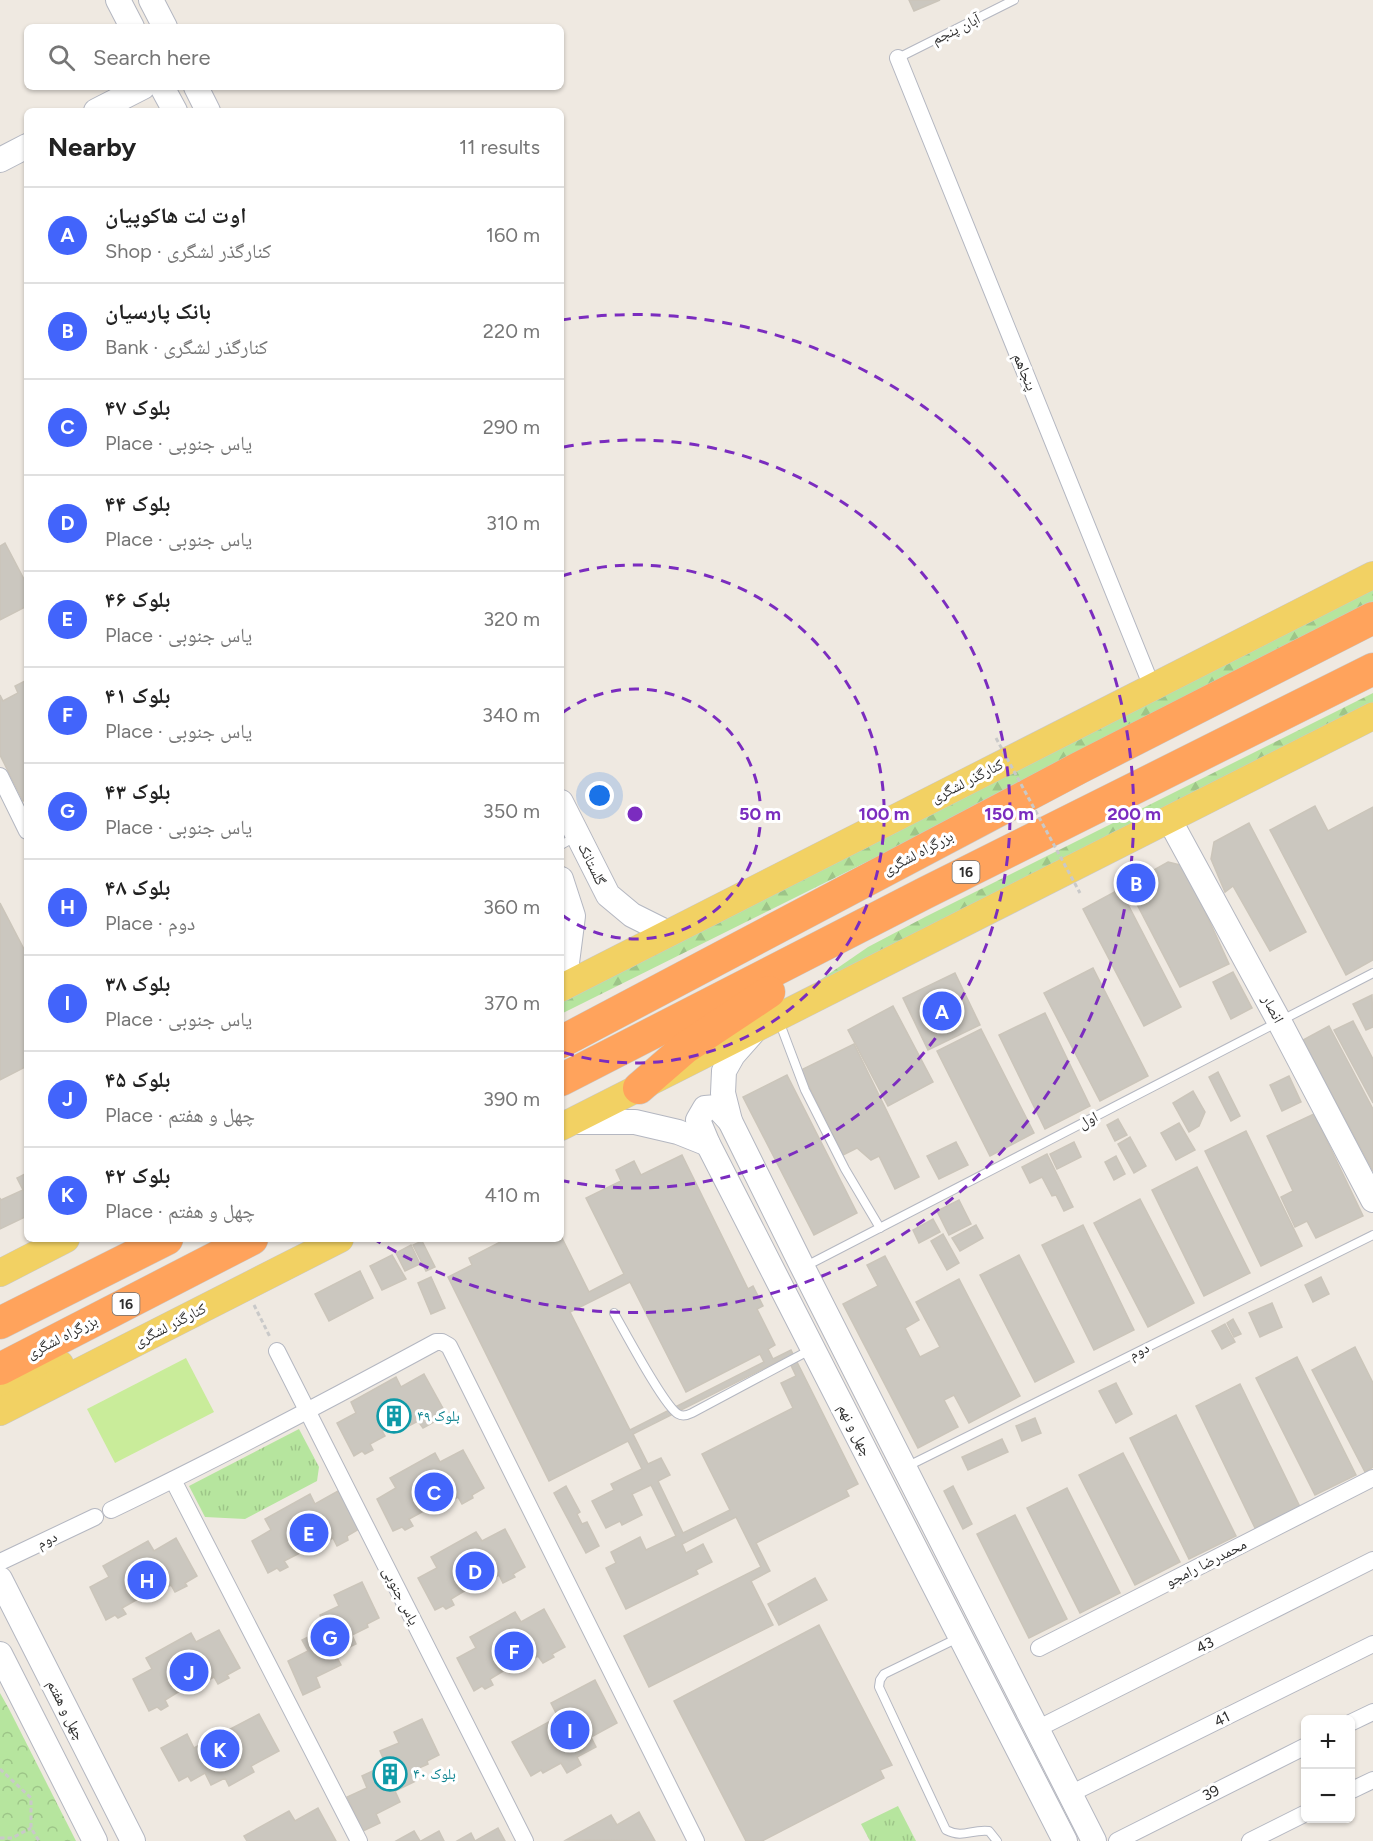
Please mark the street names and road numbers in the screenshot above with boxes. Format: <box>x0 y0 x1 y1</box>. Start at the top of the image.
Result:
street label: آبان پنجم <box>929 9 985 49</box>
street label: پنجاهم <box>1008 351 1041 394</box>
street label: کنارگذر لشگری <box>928 755 1006 808</box>
street label: بزرگراه لشگری <box>880 827 957 880</box>
street label: گلستانک <box>574 840 610 888</box>
road number: 16 <box>952 861 980 883</box>
street label: انصار <box>1258 991 1288 1026</box>
street label: اول <box>1075 1108 1101 1133</box>
road number: 16 <box>112 1293 140 1315</box>
street label: کنارگذر لشگری <box>131 1299 209 1352</box>
street label: بزرگراه لشگری <box>24 1312 101 1363</box>
street label: دوم <box>1126 1338 1153 1364</box>
street label: چهل و نهم <box>833 1401 876 1460</box>
street label: دوم <box>34 1527 61 1553</box>
street label: محمدرضا رامجو <box>1163 1535 1250 1591</box>
street label: یاس جنوبی <box>378 1564 424 1629</box>
street label: 43 <box>1193 1633 1217 1657</box>
street label: چهل و هفتم <box>42 1677 89 1744</box>
street label: 41 <box>1211 1708 1233 1730</box>
street label: 39 <box>1199 1781 1223 1805</box>

